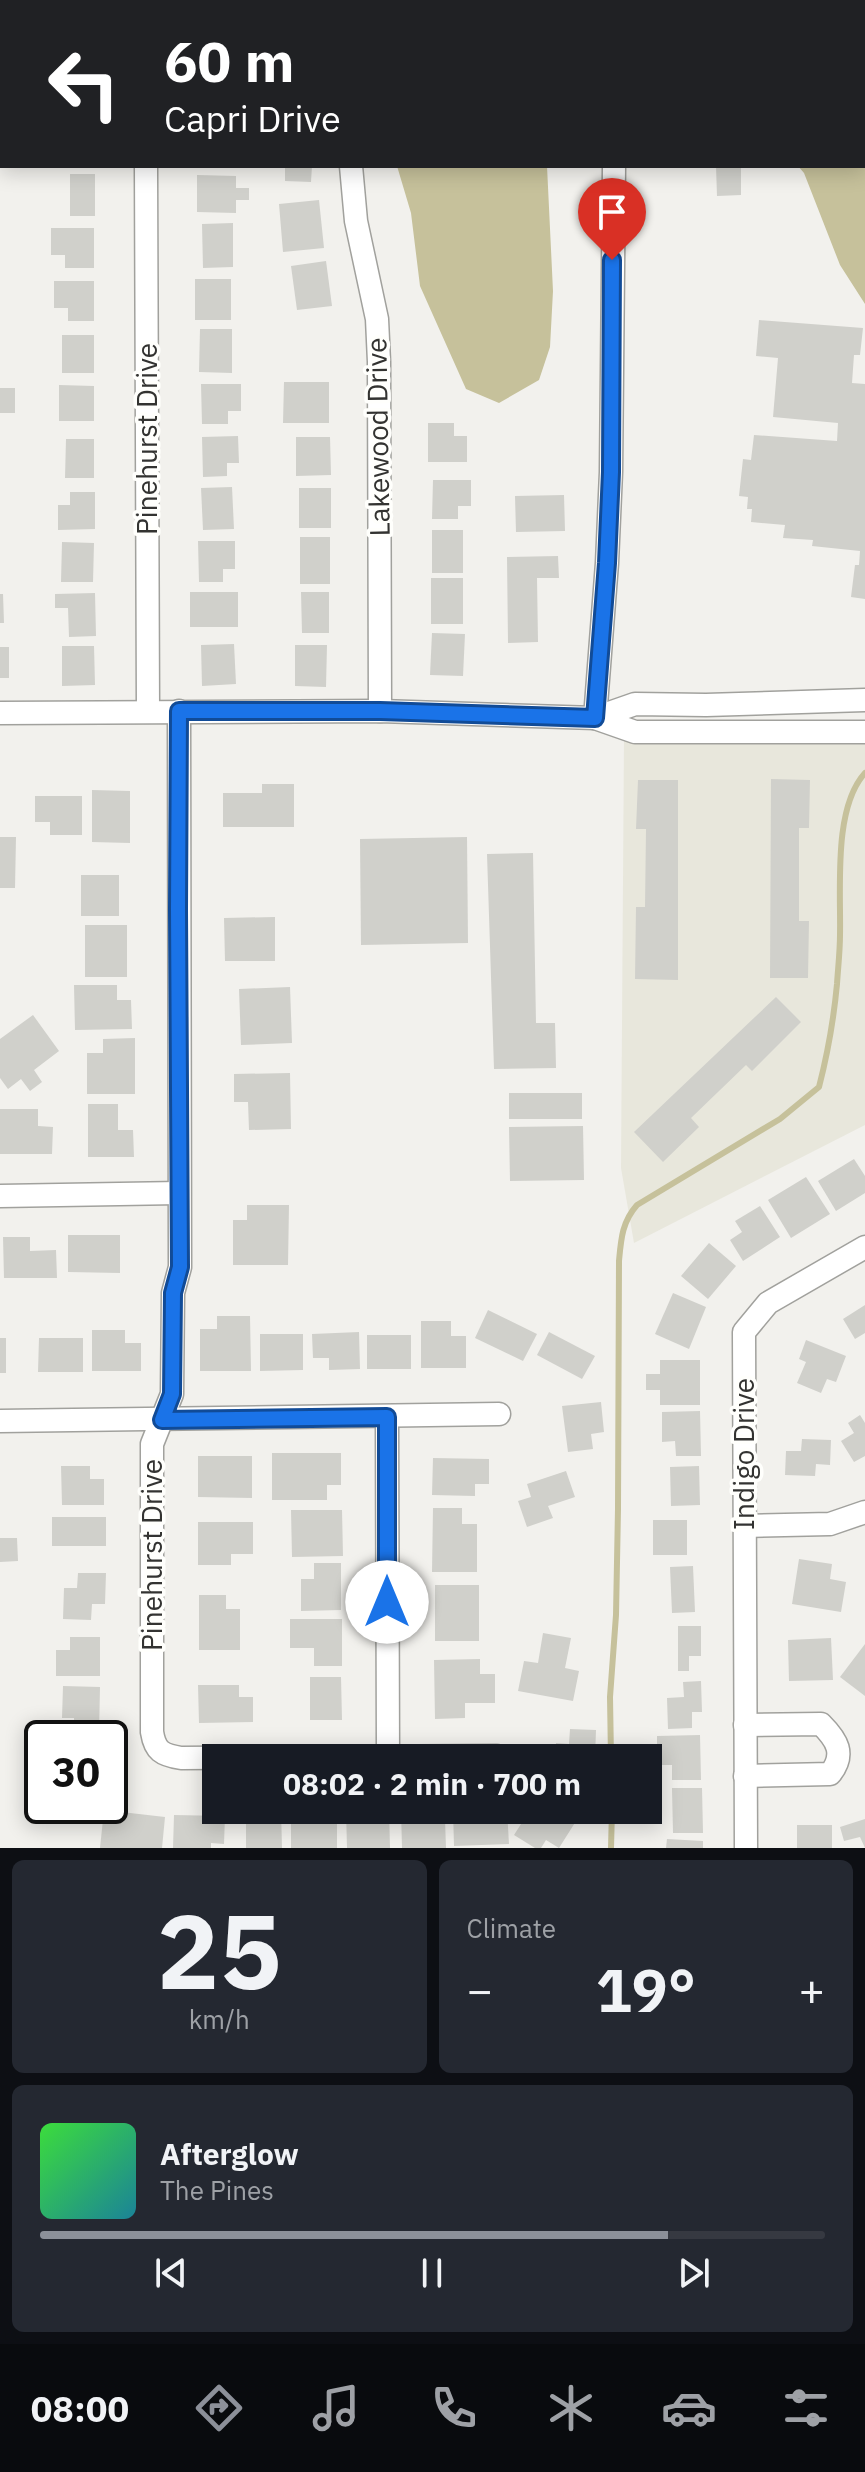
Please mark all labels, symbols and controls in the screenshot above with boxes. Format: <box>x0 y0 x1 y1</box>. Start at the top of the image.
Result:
text: 60 m <box>164 25 294 97</box>
icon: left <box>32 32 136 136</box>
text: Capri Drive <box>164 95 341 142</box>
pin <box>578 178 646 260</box>
icon: arrive <box>590 190 634 234</box>
street label: Lakewood Drive <box>357 337 398 537</box>
street label: Pinehurst Drive <box>128 343 165 535</box>
street label: Indigo Drive <box>725 1378 762 1530</box>
street label: Pinehurst Drive <box>133 1459 170 1651</box>
position arrow <box>345 1560 429 1644</box>
speed limit sign: 30 <box>24 1720 128 1824</box>
text: 08:02 · 2 min · 700 m <box>283 1764 581 1803</box>
text: 25 <box>157 1882 282 2018</box>
text: Climate <box>467 1911 556 1945</box>
text: 19° <box>596 1950 696 2029</box>
text: − <box>467 1961 493 2018</box>
text: + <box>799 1961 825 2018</box>
text: km/h <box>189 2002 250 2036</box>
text: Afterglow <box>160 2134 299 2173</box>
text: The Pines <box>160 2173 274 2207</box>
icon: previous <box>149 2251 193 2295</box>
icon: pause <box>410 2251 454 2295</box>
icon: next <box>672 2251 716 2295</box>
icon: directions <box>191 2380 247 2436</box>
icon: music <box>308 2380 364 2436</box>
icon: phone <box>426 2380 482 2436</box>
icon: climate <box>543 2380 599 2436</box>
icon: car <box>661 2380 717 2436</box>
icon: filters <box>778 2380 834 2436</box>
text: 08:00 <box>31 2385 129 2432</box>

